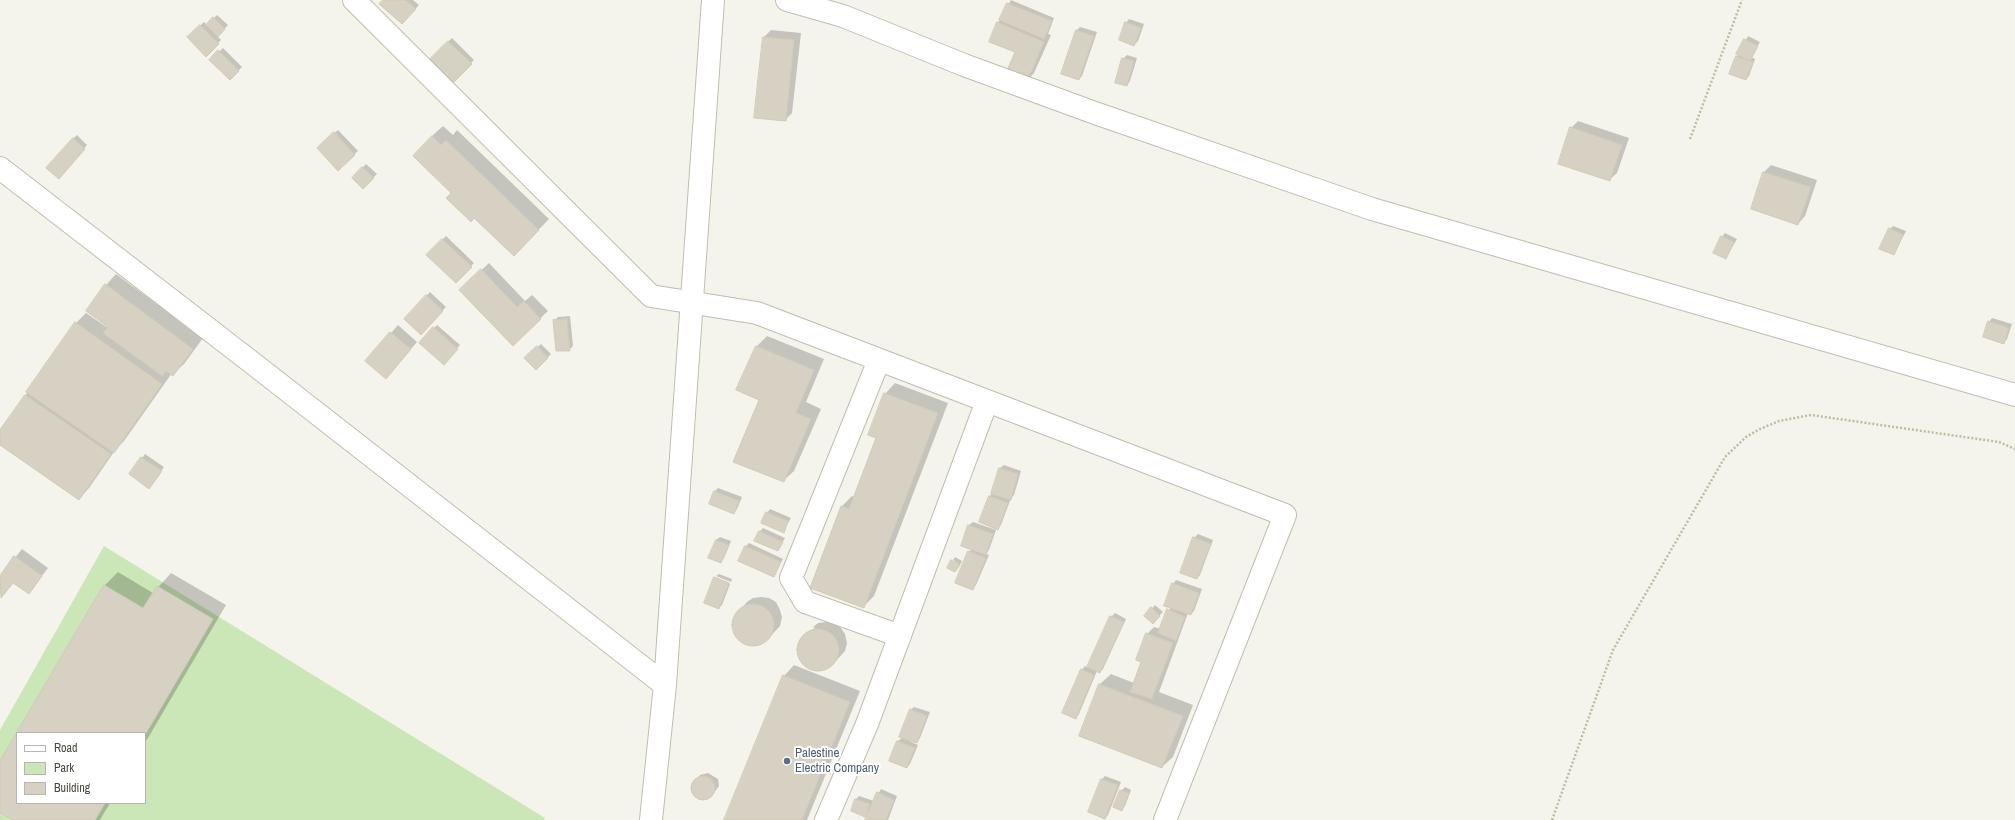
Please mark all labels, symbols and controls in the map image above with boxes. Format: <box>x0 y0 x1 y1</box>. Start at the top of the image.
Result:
legend <box>16 732 146 804</box>
text: Road <box>54 740 78 756</box>
place label: Palestine Electric Company <box>795 746 879 777</box>
marker: Palestine Electric Company <box>782 756 792 766</box>
text: Park <box>54 760 74 776</box>
text: Building <box>54 780 90 796</box>

